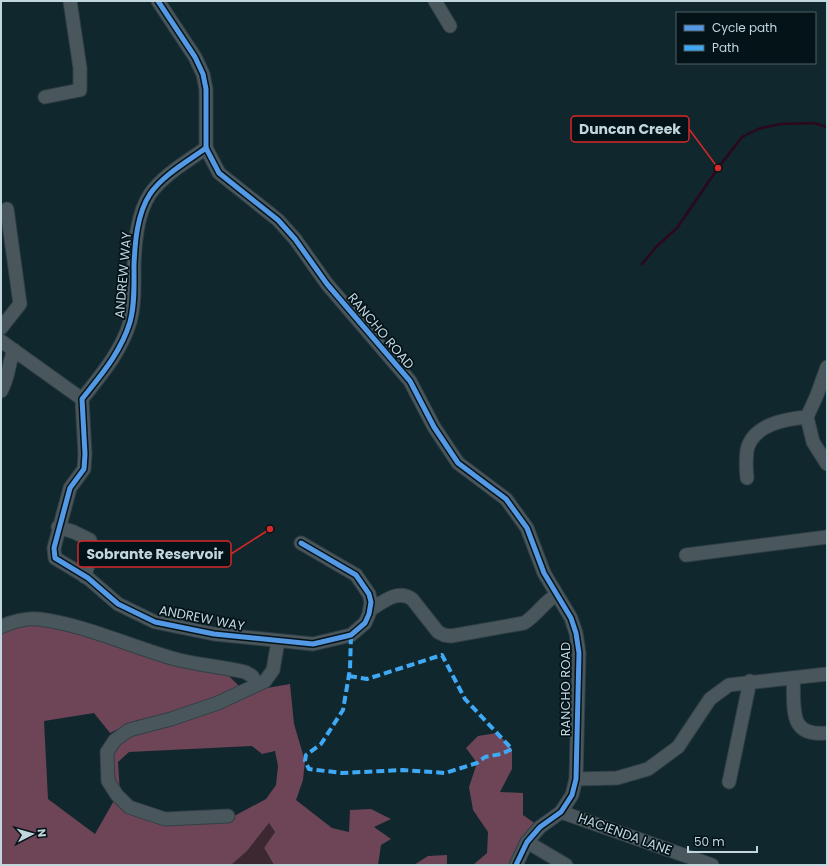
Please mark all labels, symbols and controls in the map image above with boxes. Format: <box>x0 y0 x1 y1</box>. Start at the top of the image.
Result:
legend <box>676 12 816 64</box>
text: Cycle path <box>712 19 777 36</box>
text: Path <box>712 39 739 56</box>
callout: Duncan Creek <box>571 116 689 142</box>
text: Duncan Creek <box>579 119 681 139</box>
street label: ANDREW WAY <box>110 231 136 319</box>
street label: RANCHO ROAD <box>343 289 419 373</box>
callout: Sobrante Reservoir <box>78 541 231 567</box>
text: Sobrante Reservoir <box>86 544 224 564</box>
street label: ANDREW WAY <box>158 600 247 636</box>
street label: RANCHO ROAD <box>556 642 575 736</box>
street label: HACIENDA LANE <box>576 808 674 860</box>
north arrow <box>12 814 52 854</box>
text: N <box>34 828 50 838</box>
scale bar <box>688 828 757 854</box>
text: 50 m <box>694 833 725 850</box>

